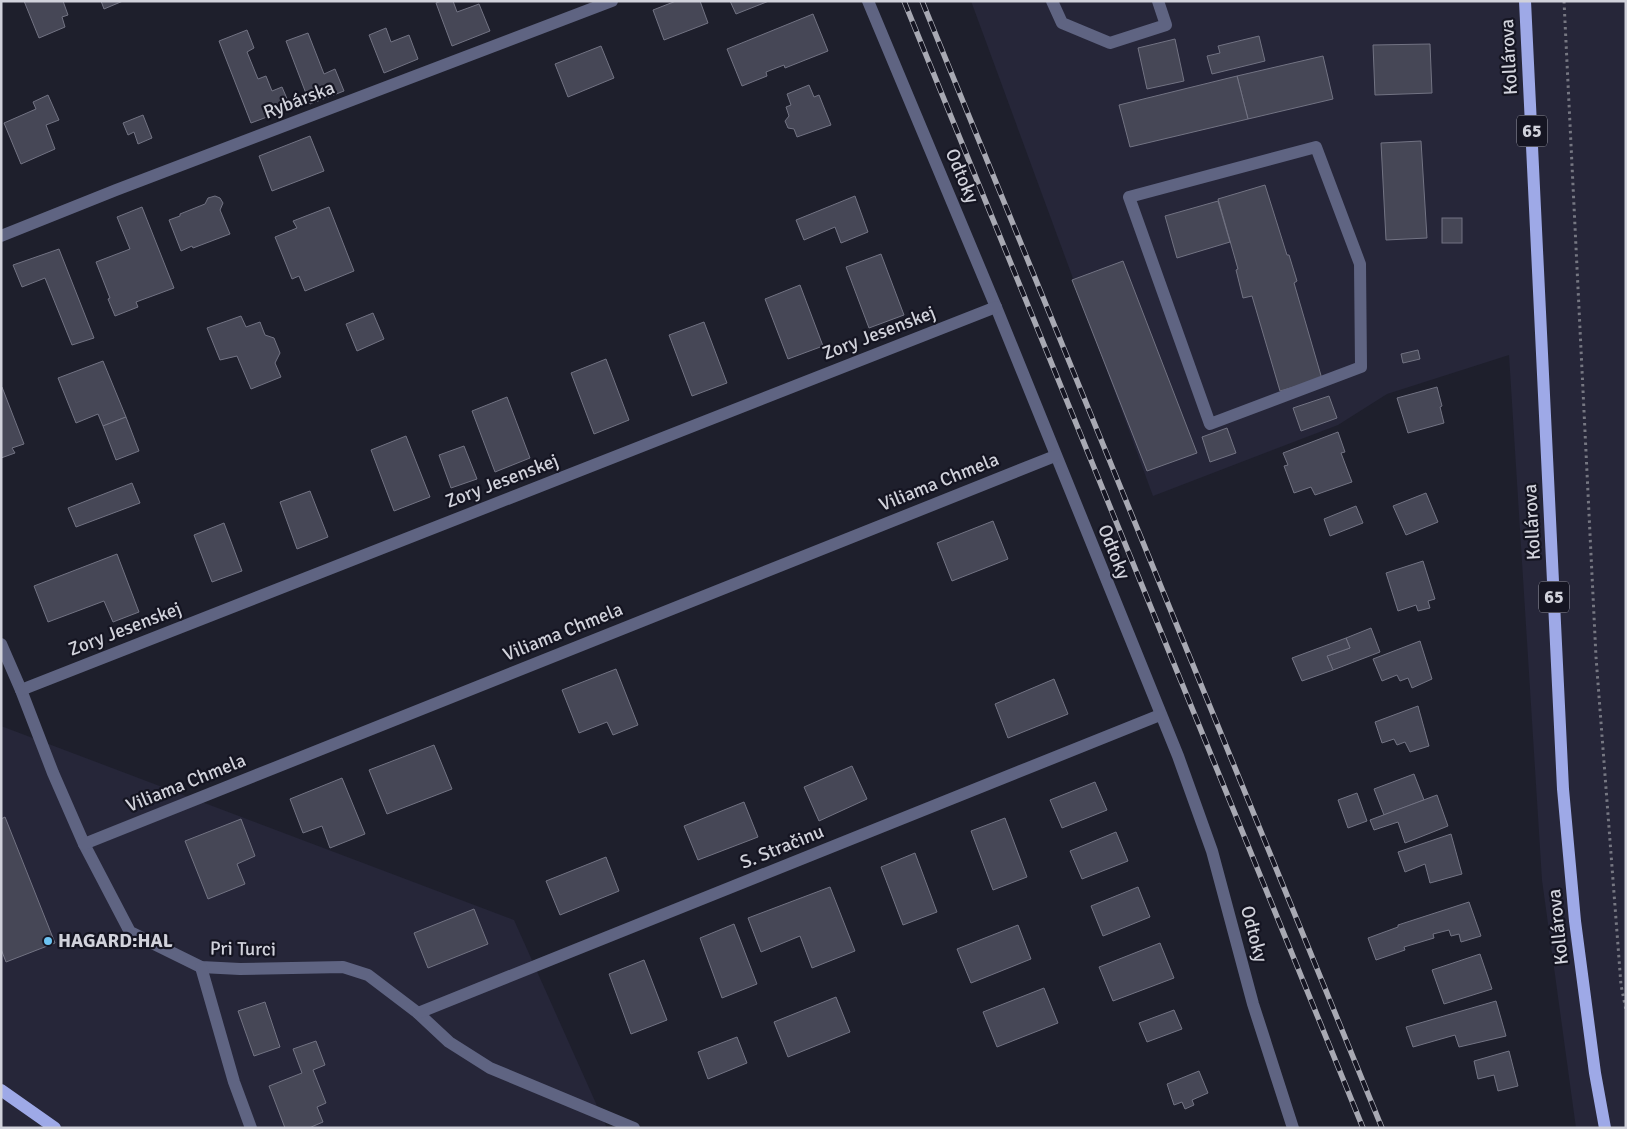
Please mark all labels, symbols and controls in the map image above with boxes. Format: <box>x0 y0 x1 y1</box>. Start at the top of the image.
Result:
street label: Kollárova <box>1495 18 1523 96</box>
street label: Rybárska <box>260 75 338 125</box>
road number: 65 <box>1517 115 1547 146</box>
street label: Odtoky <box>940 145 984 207</box>
street label: Zory Jesenskej <box>819 300 939 366</box>
street label: Viliama Chmela <box>876 447 1002 517</box>
street label: Zory Jesenskej <box>442 448 562 514</box>
street label: Kollárova <box>1518 483 1546 561</box>
street label: Odtoky <box>1092 521 1136 583</box>
road number: 65 <box>1539 582 1569 612</box>
street label: Zory Jesenskej <box>65 596 185 662</box>
street label: Viliama Chmela <box>500 597 626 667</box>
street label: Viliama Chmela <box>123 748 249 818</box>
street label: S. Stračinu <box>737 819 827 875</box>
street label: Kollárova <box>1542 888 1574 966</box>
street label: Odtoky <box>1235 903 1273 965</box>
place label: HAGARD:HAL <box>58 929 173 953</box>
marker: HAGARD:HAL <box>42 935 54 947</box>
street label: Pri Turci <box>210 936 276 962</box>

